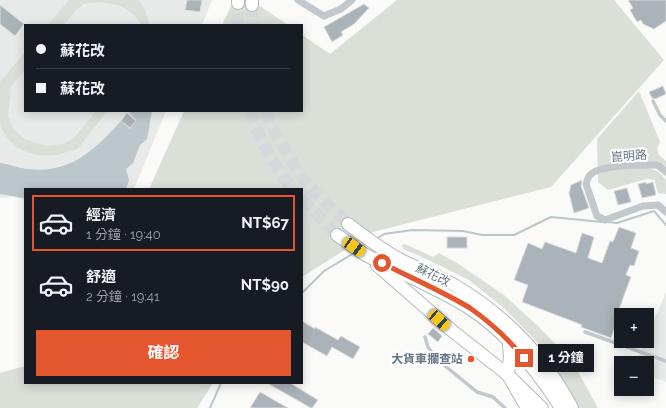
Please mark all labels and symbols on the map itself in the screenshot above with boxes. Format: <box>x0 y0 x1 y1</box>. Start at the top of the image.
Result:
street label: 崑明路 <box>611 148 647 164</box>
car <box>341 235 367 259</box>
route start <box>373 254 391 272</box>
street label: 蘇花改 <box>414 261 452 289</box>
car <box>426 308 452 332</box>
callout: 1 分鐘 <box>538 344 594 372</box>
route end <box>515 349 533 367</box>
place label: 大貨車攔查站 <box>391 352 463 366</box>
marker: 大貨車攔查站 <box>466 354 476 364</box>

